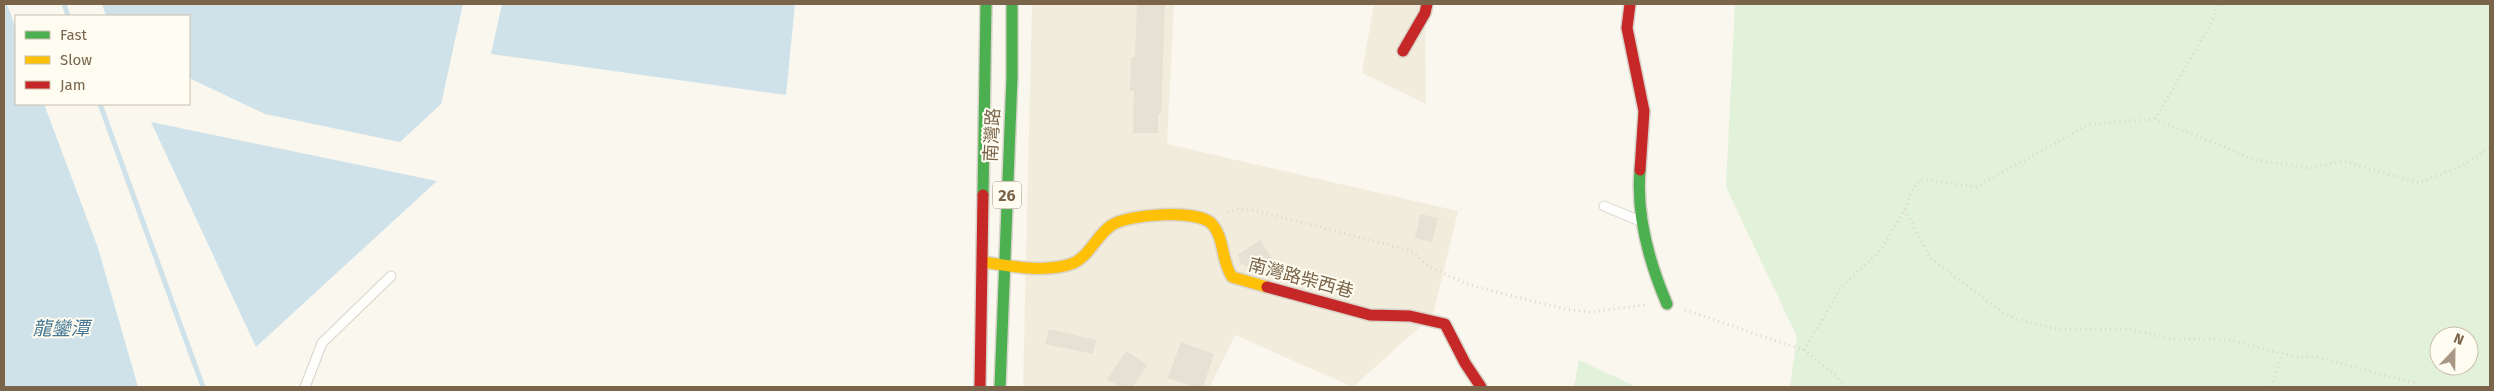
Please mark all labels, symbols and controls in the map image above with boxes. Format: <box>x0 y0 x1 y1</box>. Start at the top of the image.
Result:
legend <box>15 15 190 105</box>
text: Fast <box>60 26 87 44</box>
text: Slow <box>60 51 92 69</box>
text: Jam <box>60 76 86 94</box>
street label: 南灣路 <box>980 107 1004 163</box>
road number: 26 <box>993 182 1021 208</box>
street label: 南灣路柴西巷 <box>1246 253 1356 303</box>
water label: 龍鑾潭 <box>32 317 92 340</box>
north arrow <box>2429 326 2479 376</box>
text: N <box>2451 330 2466 349</box>

